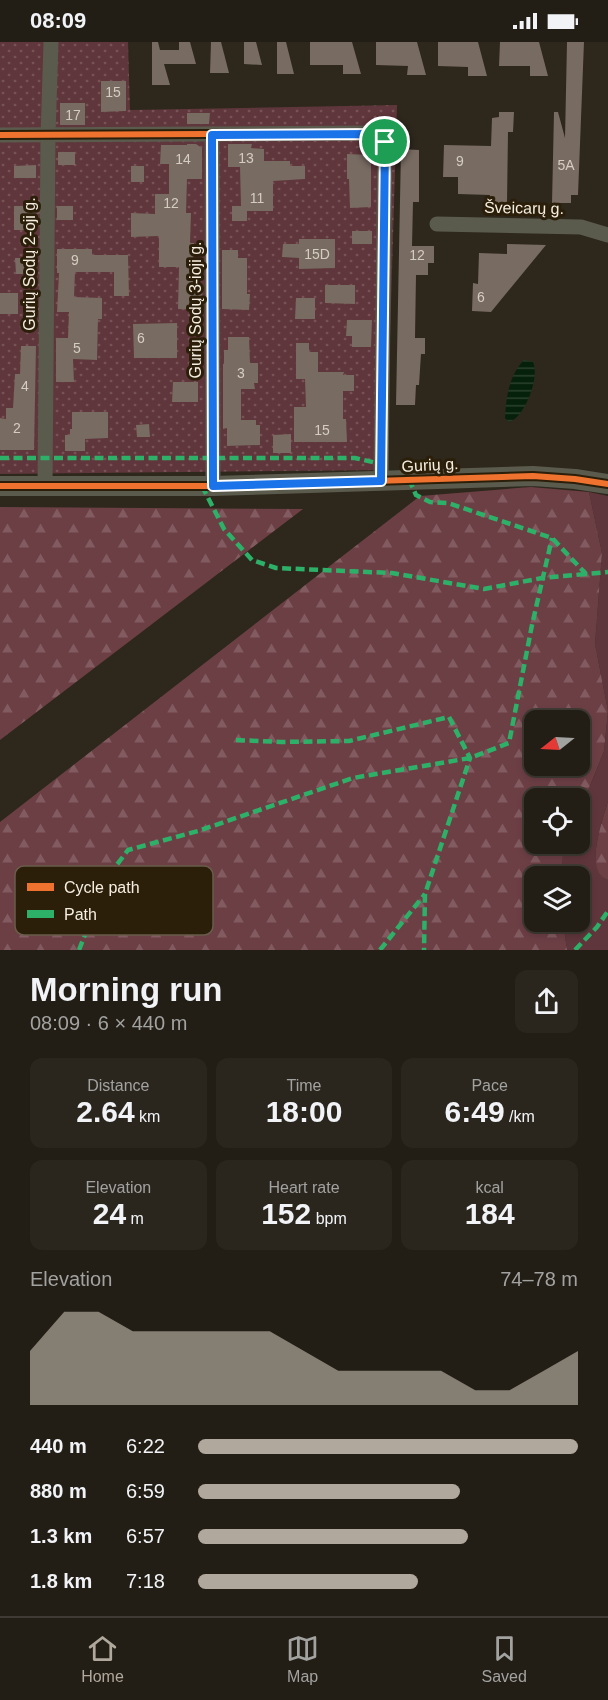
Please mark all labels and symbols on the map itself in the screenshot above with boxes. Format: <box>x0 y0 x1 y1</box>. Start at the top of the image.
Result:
house number: 15 <box>105 84 121 100</box>
house number: 17 <box>65 107 81 123</box>
pin <box>359 116 410 167</box>
house number: 13 <box>238 150 254 166</box>
house number: 14 <box>175 151 191 167</box>
house number: 9 <box>456 153 464 169</box>
house number: 5A <box>557 157 575 173</box>
house number: 11 <box>250 190 264 206</box>
house number: 12 <box>163 195 179 211</box>
street label: Gurių Sodų 2-oji g. <box>21 197 38 331</box>
street label: Šveicarų g. <box>484 198 564 217</box>
street label: Gurių Sodų 3-ioji g. <box>187 242 204 378</box>
house number: 15D <box>304 246 330 262</box>
house number: 12 <box>409 247 425 263</box>
house number: 9 <box>71 252 79 268</box>
house number: 6 <box>477 289 485 305</box>
house number: 6 <box>137 330 145 346</box>
house number: 5 <box>73 340 81 356</box>
house number: 3 <box>237 365 245 381</box>
house number: 4 <box>21 378 29 394</box>
house number: 2 <box>13 420 21 436</box>
house number: 15 <box>314 422 330 438</box>
street label: Gurių g. <box>401 455 459 475</box>
north arrow <box>524 710 590 776</box>
legend <box>15 866 213 935</box>
text: Cycle path <box>64 879 140 896</box>
text: Path <box>64 906 97 923</box>

